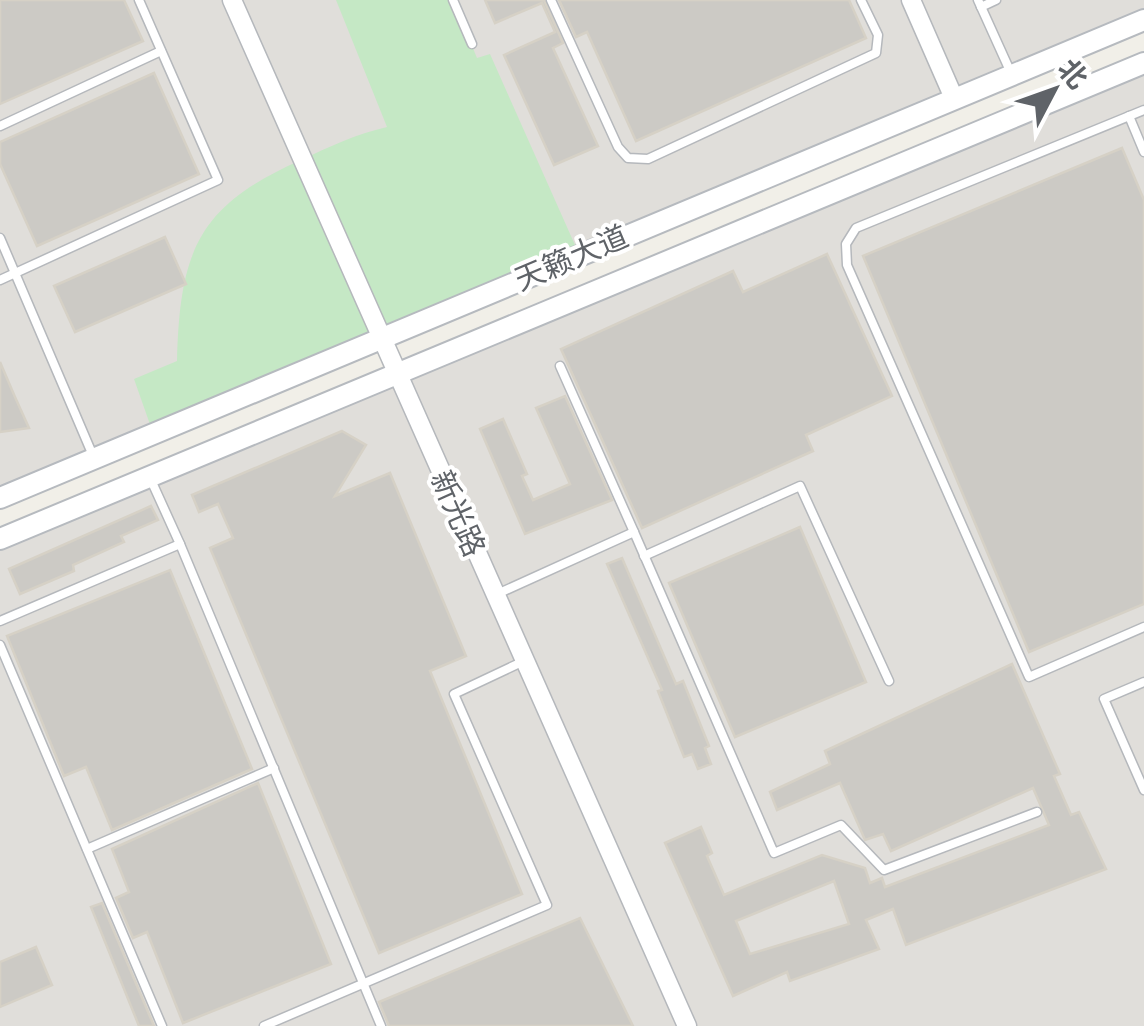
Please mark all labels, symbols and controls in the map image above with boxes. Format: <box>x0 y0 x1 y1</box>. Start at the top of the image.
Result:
north arrow <box>1004 40 1104 140</box>
text: 北 <box>1050 50 1097 96</box>
street label: 天籁大道 <box>508 215 634 299</box>
street label: 新光路 <box>422 464 496 562</box>

